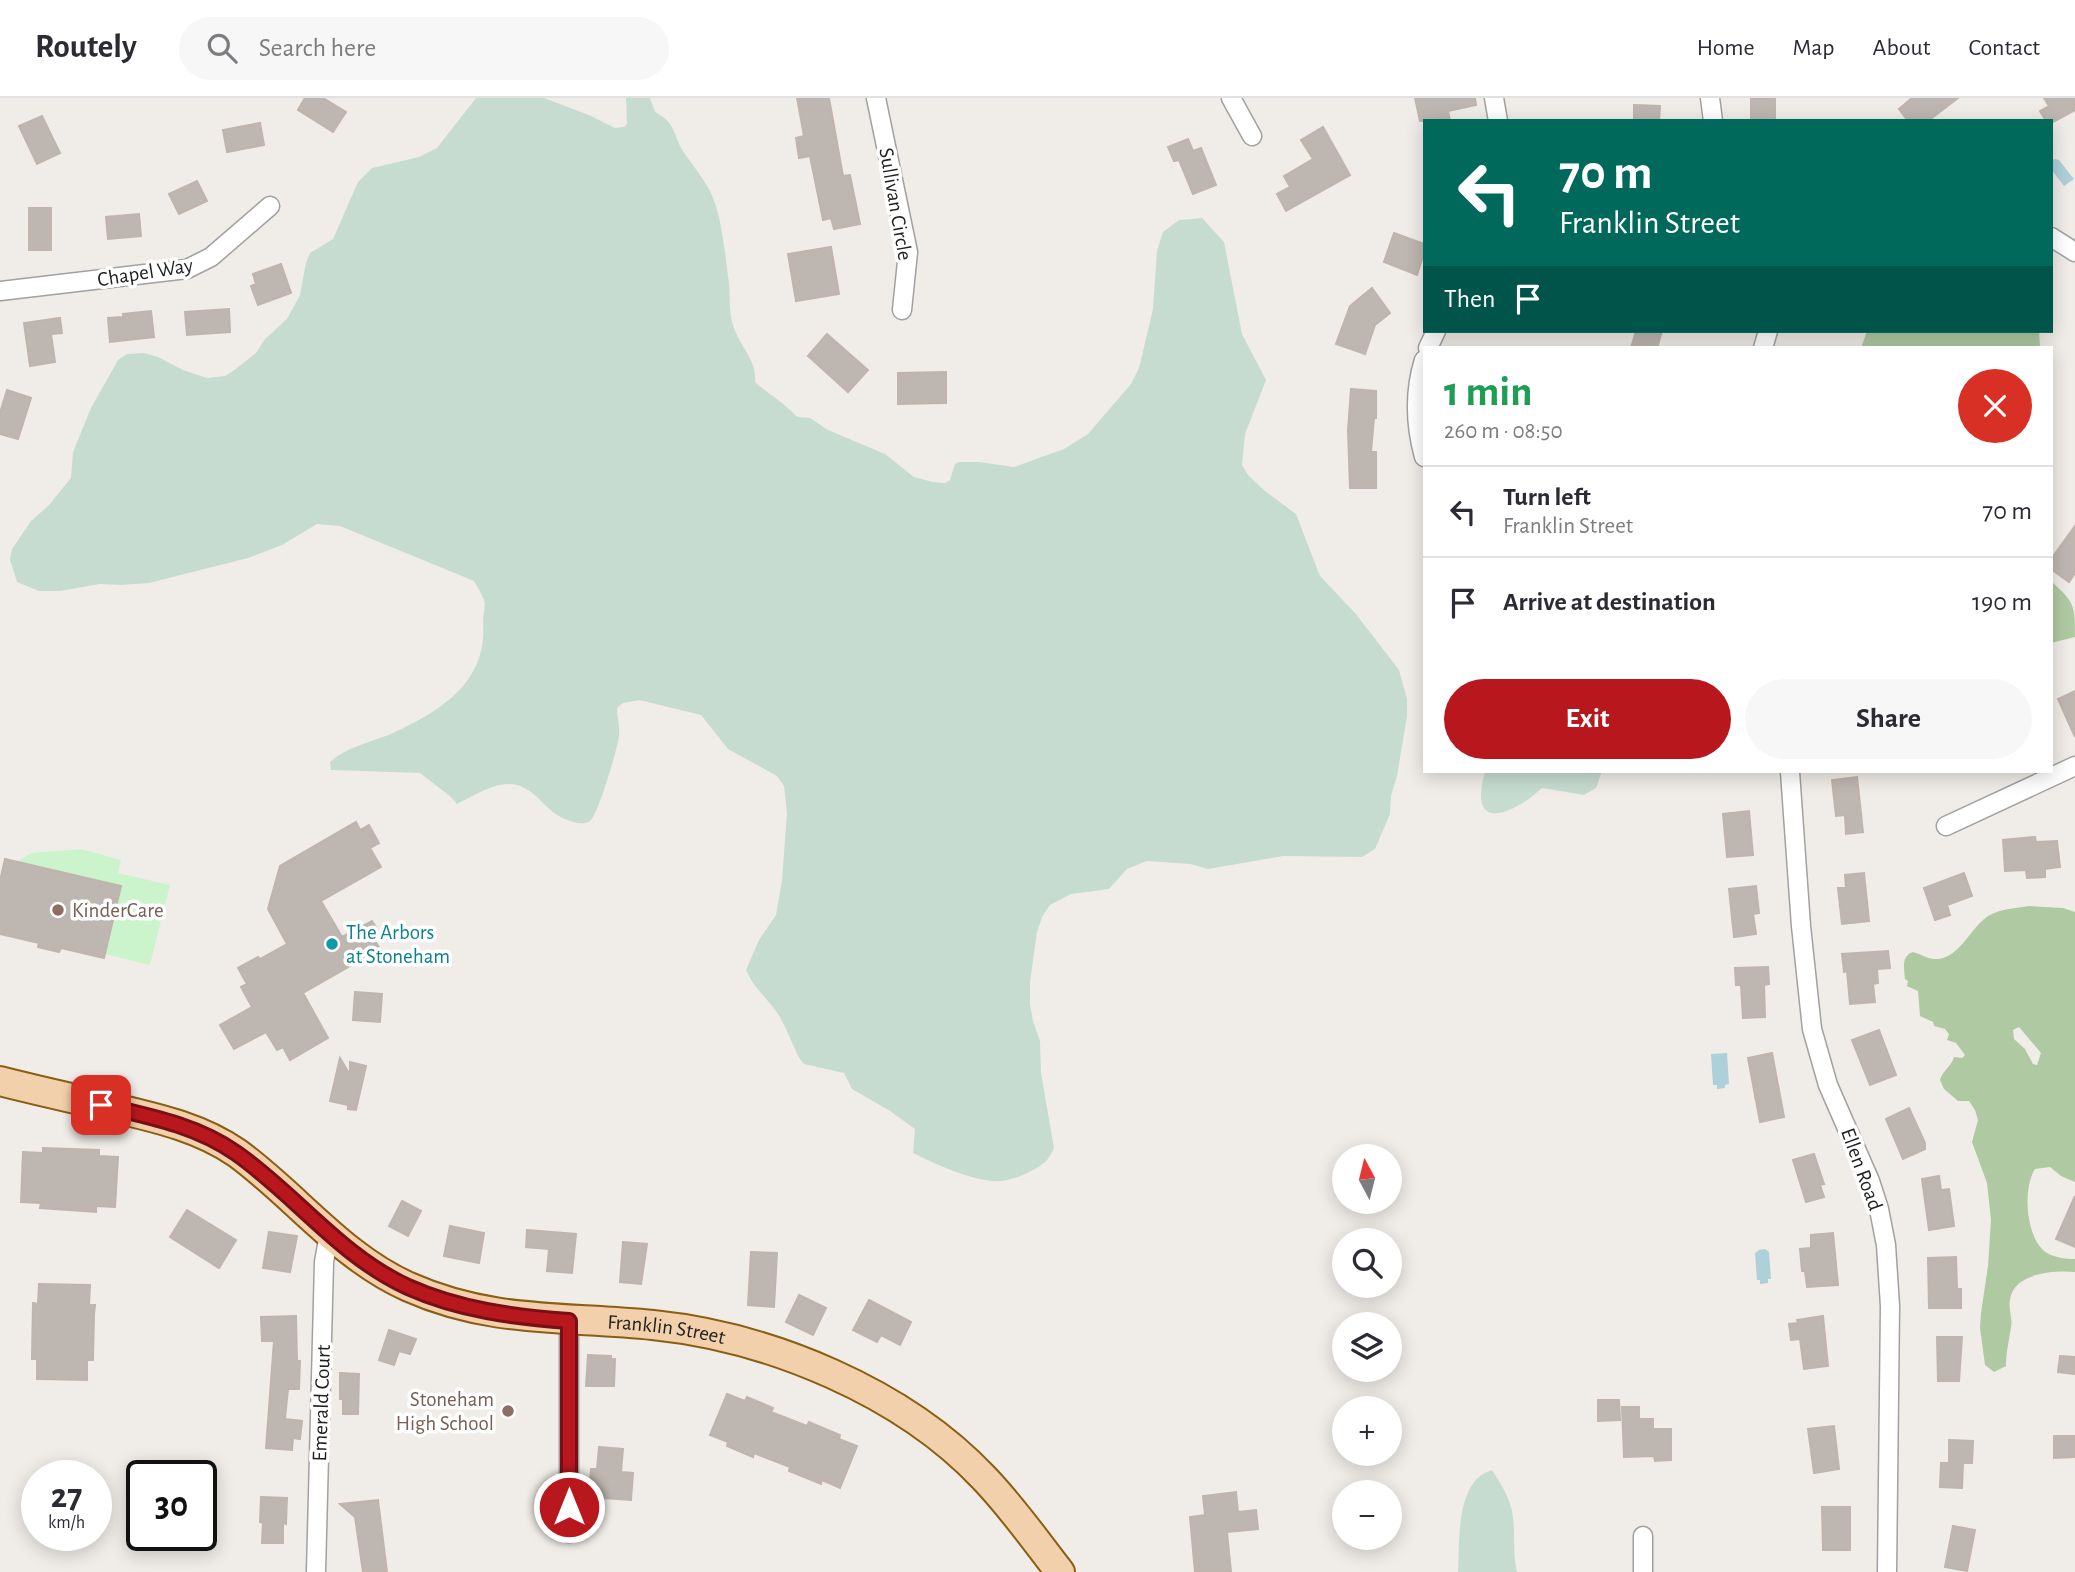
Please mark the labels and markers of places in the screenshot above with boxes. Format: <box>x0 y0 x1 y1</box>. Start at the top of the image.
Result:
place label: KinderCare <box>72 900 164 921</box>
marker: KinderCare <box>50 902 66 918</box>
place label: The Arbors at Stoneham <box>346 922 450 967</box>
marker: The Arbors at Stoneham <box>324 936 340 952</box>
pin <box>71 1075 131 1135</box>
place label: Stoneham High School <box>396 1389 494 1434</box>
marker: Stoneham High School <box>500 1403 516 1419</box>

